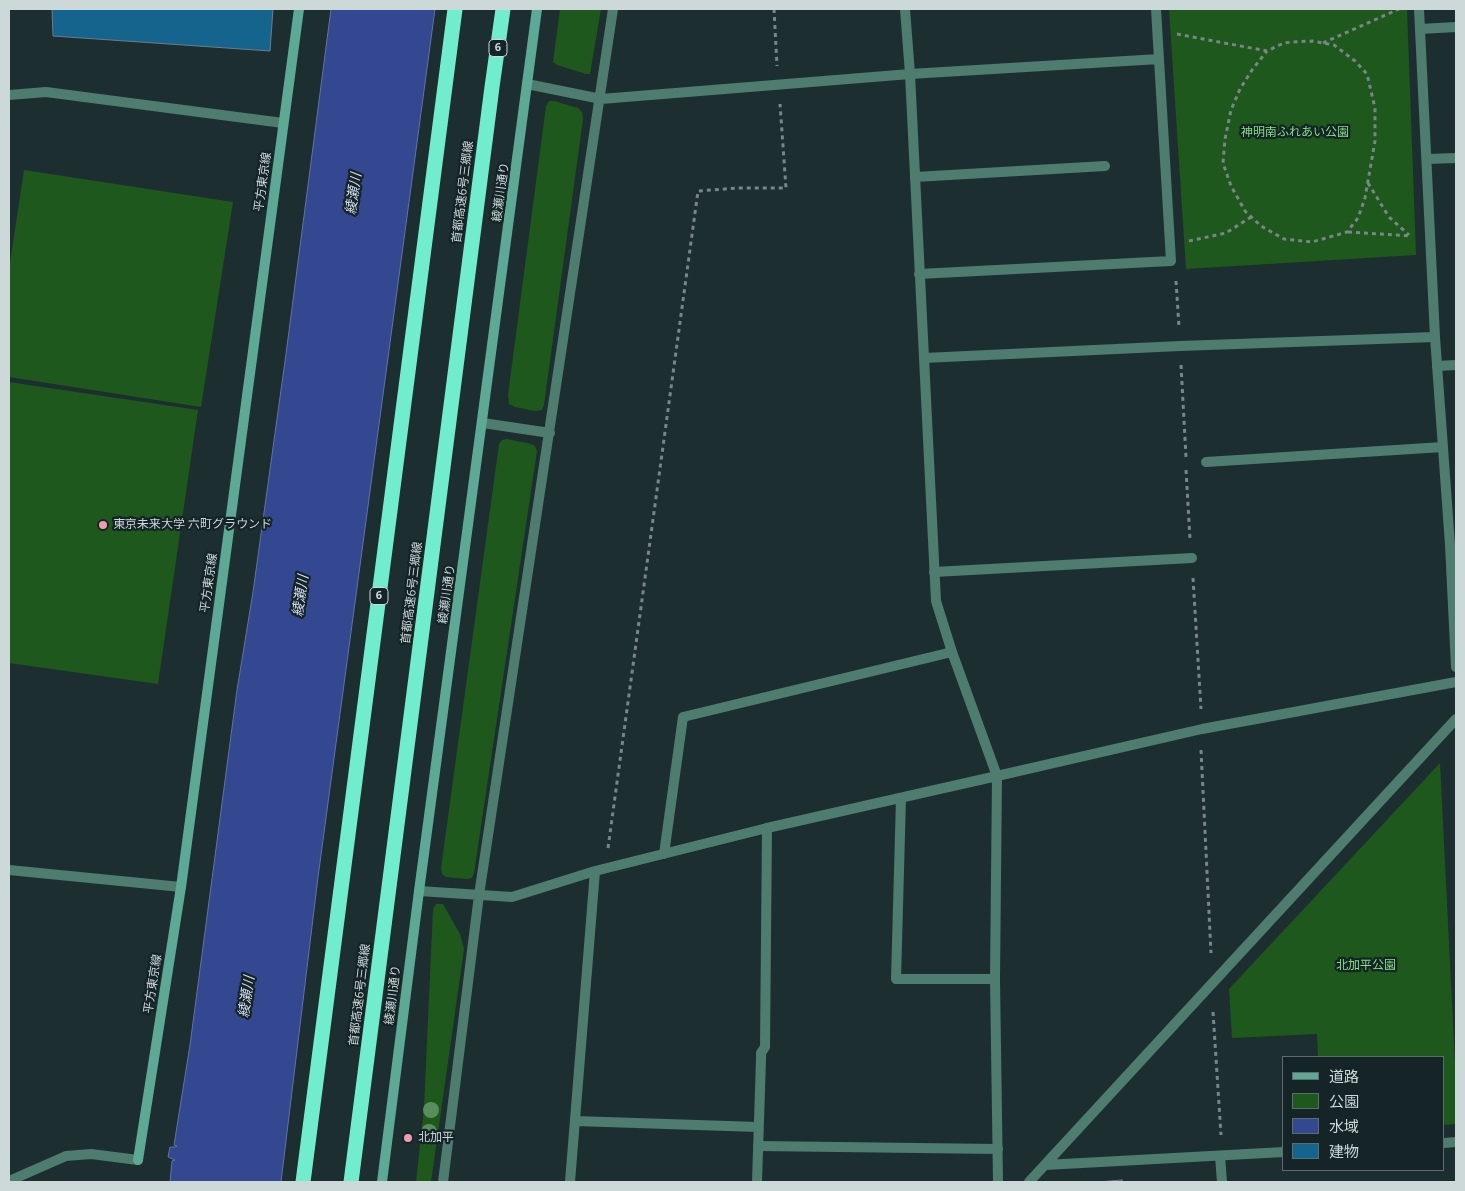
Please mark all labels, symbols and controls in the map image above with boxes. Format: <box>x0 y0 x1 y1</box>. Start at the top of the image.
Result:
road number: 6 <box>489 40 507 56</box>
park label: 神明南ふれあい公園 <box>1241 126 1349 140</box>
street label: 首都高速6号三郷線 <box>450 140 476 244</box>
street label: 平方東京線 <box>252 151 274 213</box>
street label: 綾瀬川通り <box>490 161 512 223</box>
water label: 綾瀬川 <box>343 172 365 216</box>
place label: 東京未来大学 六町グラウンド <box>113 518 272 532</box>
marker: 東京未来大学 六町グラウンド <box>97 519 109 531</box>
street label: 首都高速6号三郷線 <box>399 541 425 645</box>
street label: 平方東京線 <box>198 552 220 614</box>
street label: 綾瀬川通り <box>436 563 458 625</box>
water label: 綾瀬川 <box>290 574 312 618</box>
road number: 6 <box>370 588 388 604</box>
street label: 首都高速6号三郷線 <box>347 943 373 1047</box>
street label: 平方東京線 <box>141 953 165 1015</box>
park label: 北加平公園 <box>1336 959 1396 973</box>
street label: 綾瀬川通り <box>382 964 404 1026</box>
water label: 綾瀬川 <box>236 975 258 1019</box>
legend <box>1282 1056 1445 1171</box>
text: 道路 <box>1329 1066 1359 1086</box>
text: 公園 <box>1329 1091 1359 1111</box>
text: 水域 <box>1329 1116 1359 1136</box>
place label: 北加平 <box>418 1131 454 1145</box>
marker: 北加平 <box>402 1132 414 1144</box>
text: 建物 <box>1329 1141 1359 1161</box>

